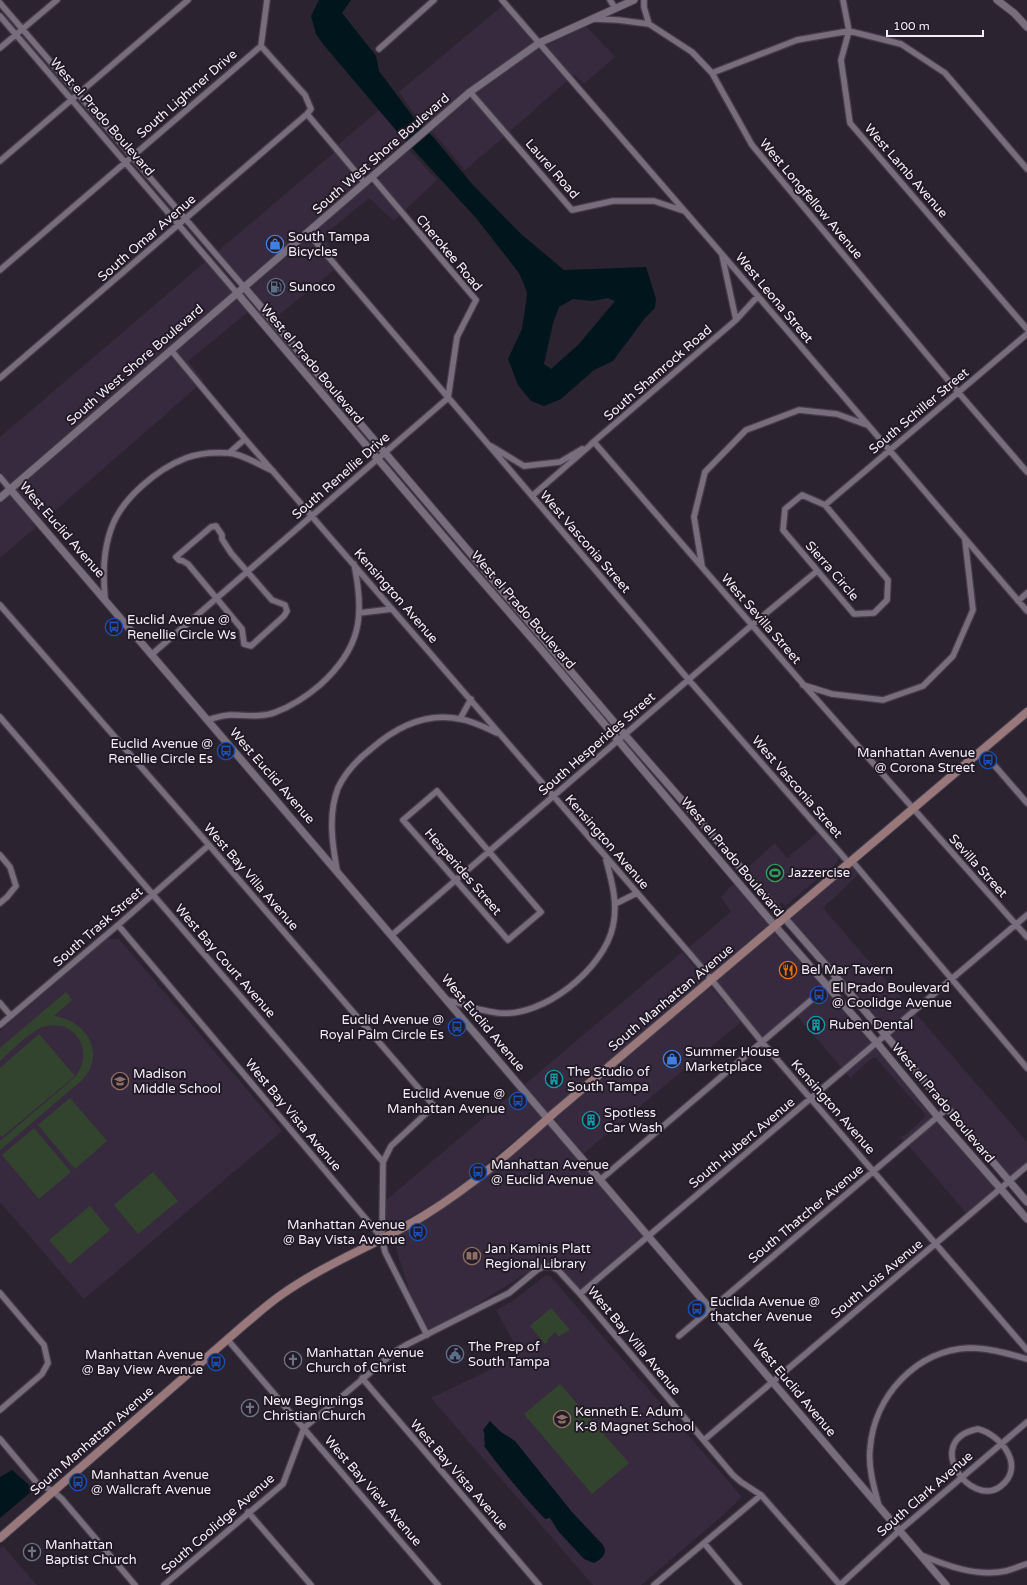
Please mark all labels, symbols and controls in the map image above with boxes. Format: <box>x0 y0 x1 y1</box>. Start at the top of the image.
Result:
scale bar <box>887 12 983 38</box>
text: 100 m <box>893 19 930 33</box>
street label: South Lightner Drive <box>134 46 240 142</box>
street label: West el Prado Boulevard <box>46 55 158 179</box>
street label: South West Shore Boulevard <box>309 90 453 218</box>
street label: West Lamb Avenue <box>861 121 951 221</box>
street label: West Longfellow Avenue <box>756 135 866 263</box>
street label: Laurel Road <box>522 136 582 202</box>
street label: South Omar Avenue <box>95 191 199 285</box>
street label: Cherokee Road <box>412 212 486 294</box>
place label: South Tampa Bicycles <box>288 229 370 260</box>
shop icon: South Tampa Bicycles <box>265 234 285 254</box>
street label: West Leona Street <box>732 250 816 346</box>
fuel station icon: Sunoco <box>266 277 286 297</box>
place label: Sunoco <box>289 279 336 295</box>
street label: South West Shore Boulevard <box>63 301 207 429</box>
street label: West el Prado Boulevard <box>257 301 367 427</box>
street label: South Shamrock Road <box>601 322 715 424</box>
street label: South Schiller Street <box>866 365 972 457</box>
street label: South Renellie Drive <box>289 429 393 523</box>
street label: West Euclid Avenue <box>16 479 108 581</box>
street label: West Vasconia Street <box>536 488 634 596</box>
street label: Sierra Circle <box>802 538 862 604</box>
street label: Kensington Avenue <box>351 545 441 647</box>
street label: West el Prado Boulevard <box>467 548 579 672</box>
street label: West Sevilla Street <box>718 571 805 667</box>
place label: Euclid Avenue @ Renellie Circle Ws <box>127 612 236 643</box>
bus stop icon: Euclid Avenue @ Renellie Circle Ws <box>104 617 124 637</box>
street label: South Hesperides Street <box>535 689 659 799</box>
street label: West Euclid Avenue <box>226 725 318 827</box>
street label: West Vasconia Street <box>748 733 846 841</box>
place label: Euclid Avenue @ Renellie Circle Es <box>108 736 213 767</box>
bus stop icon: Euclid Avenue @ Renellie Circle Es <box>216 741 236 761</box>
place label: Manhattan Avenue @ Corona Street <box>857 745 975 776</box>
bus stop icon: Manhattan Avenue @ Corona Street <box>978 750 998 770</box>
street label: Kensington Avenue <box>562 791 652 893</box>
street label: West el Prado Boulevard <box>677 794 787 920</box>
street label: West Bay Villa Avenue <box>200 820 302 934</box>
street label: Hesperides Street <box>421 825 505 919</box>
street label: Sevilla Street <box>945 831 1011 901</box>
sports icon: Jazzercise <box>765 863 785 883</box>
place label: Jazzercise <box>788 865 850 881</box>
street label: South Trask Street <box>50 884 146 970</box>
street label: West Bay Court Avenue <box>171 901 279 1021</box>
street label: South Manhattan Avenue <box>605 941 737 1055</box>
restaurant icon: Bel Mar Tavern <box>778 960 798 980</box>
place label: Bel Mar Tavern <box>801 962 893 978</box>
street label: West Euclid Avenue <box>438 971 528 1075</box>
place label: El Prado Boulevard @ Coolidge Avenue <box>832 980 952 1011</box>
bus stop icon: El Prado Boulevard @ Coolidge Avenue <box>809 985 829 1005</box>
place label: Euclid Avenue @ Royal Palm Circle Es <box>319 1012 444 1043</box>
building icon: Ruben Dental <box>806 1015 826 1035</box>
bus stop icon: Euclid Avenue @ Royal Palm Circle Es <box>447 1017 467 1037</box>
place label: Ruben Dental <box>829 1017 913 1033</box>
street label: West el Prado Boulevard <box>888 1040 998 1166</box>
place label: Summer House Marketplace <box>685 1044 779 1075</box>
shop icon: Summer House Marketplace <box>662 1049 682 1069</box>
street label: West Bay Vista Avenue <box>241 1056 345 1174</box>
street label: Kensington Avenue <box>788 1056 878 1158</box>
place label: The Studio of South Tampa <box>567 1064 650 1095</box>
place label: Madison Middle School <box>133 1066 221 1097</box>
building icon: The Studio of South Tampa <box>544 1069 564 1089</box>
school or university icon: Madison Middle School <box>110 1071 130 1091</box>
place label: Euclid Avenue @ Manhattan Avenue <box>387 1086 505 1117</box>
bus stop icon: Euclid Avenue @ Manhattan Avenue <box>508 1091 528 1111</box>
street label: South Hubert Avenue <box>686 1094 798 1192</box>
place label: Spotless Car Wash <box>604 1105 663 1136</box>
building icon: Spotless Car Wash <box>581 1110 601 1130</box>
place label: Manhattan Avenue @ Euclid Avenue <box>491 1157 609 1188</box>
street label: South Thatcher Avenue <box>745 1161 867 1267</box>
bus stop icon: Manhattan Avenue @ Euclid Avenue <box>468 1162 488 1182</box>
place label: Manhattan Avenue @ Bay Vista Avenue <box>283 1217 405 1248</box>
bus stop icon: Manhattan Avenue @ Bay Vista Avenue <box>408 1222 428 1242</box>
street label: South Lois Avenue <box>828 1236 926 1322</box>
place label: Jan Kaminis Platt Regional Library <box>485 1241 591 1272</box>
library icon: Jan Kaminis Platt Regional Library <box>462 1246 482 1266</box>
street label: West Bay Villa Avenue <box>584 1283 684 1399</box>
place label: Euclida Avenue @ thatcher Avenue <box>710 1294 820 1325</box>
bus stop icon: Euclida Avenue @ thatcher Avenue <box>687 1299 707 1319</box>
street label: West Euclid Avenue <box>749 1336 839 1440</box>
place label: The Prep of South Tampa <box>468 1339 550 1370</box>
public building icon: The Prep of South Tampa <box>445 1344 465 1364</box>
place label: Manhattan Avenue Church of Christ <box>306 1345 424 1376</box>
place label: Manhattan Avenue @ Bay View Avenue <box>82 1347 203 1378</box>
church icon: Manhattan Avenue Church of Christ <box>283 1350 303 1370</box>
bus stop icon: Manhattan Avenue @ Bay View Avenue <box>206 1352 226 1372</box>
street label: South Manhattan Avenue <box>27 1383 157 1499</box>
place label: New Beginnings Christian Church <box>263 1393 366 1424</box>
church icon: New Beginnings Christian Church <box>240 1398 260 1418</box>
place label: Kenneth E. Adum K-8 Magnet School <box>575 1404 694 1435</box>
school or university icon: Kenneth E. Adum K-8 Magnet School <box>552 1409 572 1429</box>
street label: West Bay Vista Avenue <box>407 1416 511 1534</box>
street label: West Bay View Avenue <box>321 1433 425 1549</box>
street label: South Clark Avenue <box>874 1448 976 1540</box>
place label: Manhattan Avenue @ Wallcraft Avenue <box>91 1467 211 1498</box>
street label: South Coolidge Avenue <box>158 1470 278 1578</box>
bus stop icon: Manhattan Avenue @ Wallcraft Avenue <box>68 1472 88 1492</box>
place label: Manhattan Baptist Church <box>45 1537 137 1568</box>
church icon: Manhattan Baptist Church <box>22 1542 42 1562</box>

